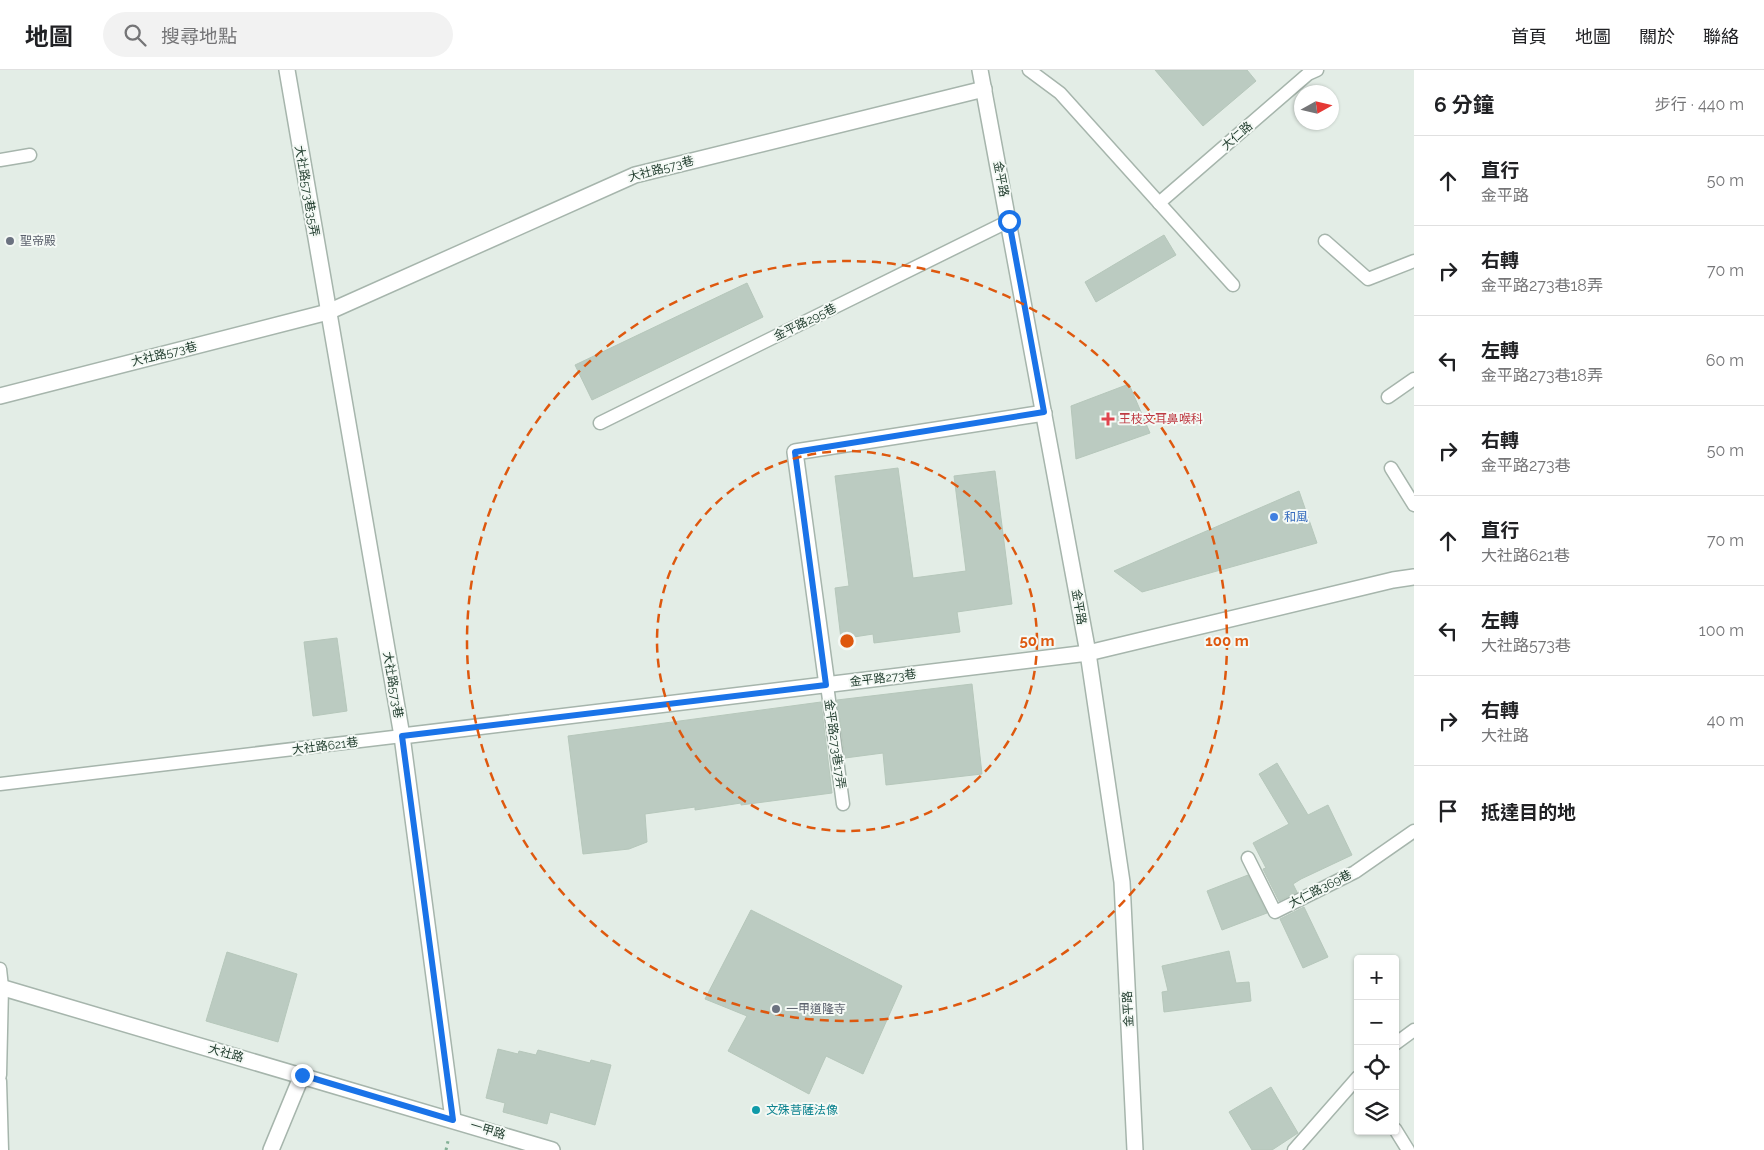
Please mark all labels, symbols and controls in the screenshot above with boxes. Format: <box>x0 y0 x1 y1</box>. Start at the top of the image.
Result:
search box <box>103 12 453 57</box>
icon: search <box>121 21 149 49</box>
text: 地圖 <box>25 22 73 51</box>
text: 搜尋地點 <box>161 25 237 47</box>
text: 首頁 <box>1511 26 1547 47</box>
text: 地圖 <box>1575 26 1611 47</box>
text: 關於 <box>1639 26 1675 47</box>
text: 聯絡 <box>1703 26 1739 47</box>
north arrow <box>1294 85 1339 130</box>
text: 6 分鐘 <box>1434 92 1494 117</box>
text: 步行 · 440 m <box>1655 95 1744 114</box>
street label: 大仁路 <box>1219 119 1255 153</box>
street label: 大社路573巷35弄 <box>292 144 322 238</box>
street label: 大社路573巷 <box>627 154 695 184</box>
text: 直行 <box>1481 159 1519 181</box>
street label: 金平路 <box>991 160 1011 198</box>
icon: ahead <box>1434 167 1462 195</box>
text: 50 m <box>1707 171 1744 190</box>
text: 金平路 <box>1481 186 1529 205</box>
route start <box>998 210 1021 233</box>
place label: 聖帝殿 <box>20 234 56 248</box>
marker: 聖帝殿 <box>4 235 16 247</box>
text: 右轉 <box>1481 249 1519 271</box>
icon: right <box>1434 257 1462 285</box>
text: 70 m <box>1707 261 1744 280</box>
text: 金平路273巷18弄 <box>1481 276 1603 295</box>
street label: 金平路295巷 <box>771 301 839 343</box>
street label: 大社路573巷 <box>130 339 198 369</box>
text: 左轉 <box>1481 339 1519 361</box>
icon: left <box>1434 347 1462 375</box>
text: 60 m <box>1706 351 1744 370</box>
text: 金平路273巷18弄 <box>1481 366 1603 385</box>
marker: 王枝文耳鼻喉科 <box>1101 412 1115 426</box>
place label: 王枝文耳鼻喉科 <box>1119 412 1203 426</box>
text: 右轉 <box>1481 429 1519 451</box>
icon: right <box>1434 437 1462 465</box>
text: 50 m <box>1707 441 1744 460</box>
text: 金平路273巷 <box>1481 456 1570 475</box>
place label: 和風 <box>1284 510 1308 524</box>
marker: 和風 <box>1268 511 1280 523</box>
text: 直行 <box>1481 519 1519 541</box>
icon: ahead <box>1434 527 1462 555</box>
text: 70 m <box>1707 531 1744 550</box>
text: 大社路621巷 <box>1481 546 1570 565</box>
street label: 金平路 <box>1069 588 1089 626</box>
text: 左轉 <box>1481 609 1519 631</box>
icon: left <box>1434 617 1462 645</box>
text: 100 m <box>1699 621 1744 640</box>
centre of rings <box>838 632 856 650</box>
text: 50 m <box>1019 632 1055 650</box>
text: 100 m <box>1205 632 1249 650</box>
text: 大社路573巷 <box>1481 636 1571 655</box>
street label: 大社路573巷 <box>380 651 406 719</box>
street label: 金平路273巷 <box>849 667 917 689</box>
street label: 金平路273巷17弄 <box>822 698 848 790</box>
text: 右轉 <box>1481 699 1519 721</box>
icon: right <box>1434 707 1462 735</box>
text: 40 m <box>1707 711 1744 730</box>
text: 大社路 <box>1481 726 1529 745</box>
street label: 大社路621巷 <box>291 735 359 757</box>
icon: arrive <box>1434 797 1462 825</box>
text: 抵達目的地 <box>1481 801 1576 823</box>
street label: 大仁路369巷 <box>1286 867 1354 911</box>
map controls <box>1354 955 1399 1135</box>
button: + <box>1354 955 1399 1000</box>
street label: 金平路 <box>1120 991 1136 1027</box>
button: − <box>1354 1000 1399 1045</box>
place label: 一甲道隆寺 <box>786 1002 846 1016</box>
marker: 一甲道隆寺 <box>770 1003 782 1015</box>
street label: 大社路 <box>207 1041 245 1065</box>
button: locate <box>1354 1045 1399 1090</box>
route end <box>291 1064 314 1087</box>
button: layers <box>1354 1090 1399 1135</box>
place label: 文殊菩薩法像 <box>766 1103 838 1117</box>
marker: 文殊菩薩法像 <box>750 1104 762 1116</box>
street label: 一甲路 <box>469 1118 507 1142</box>

